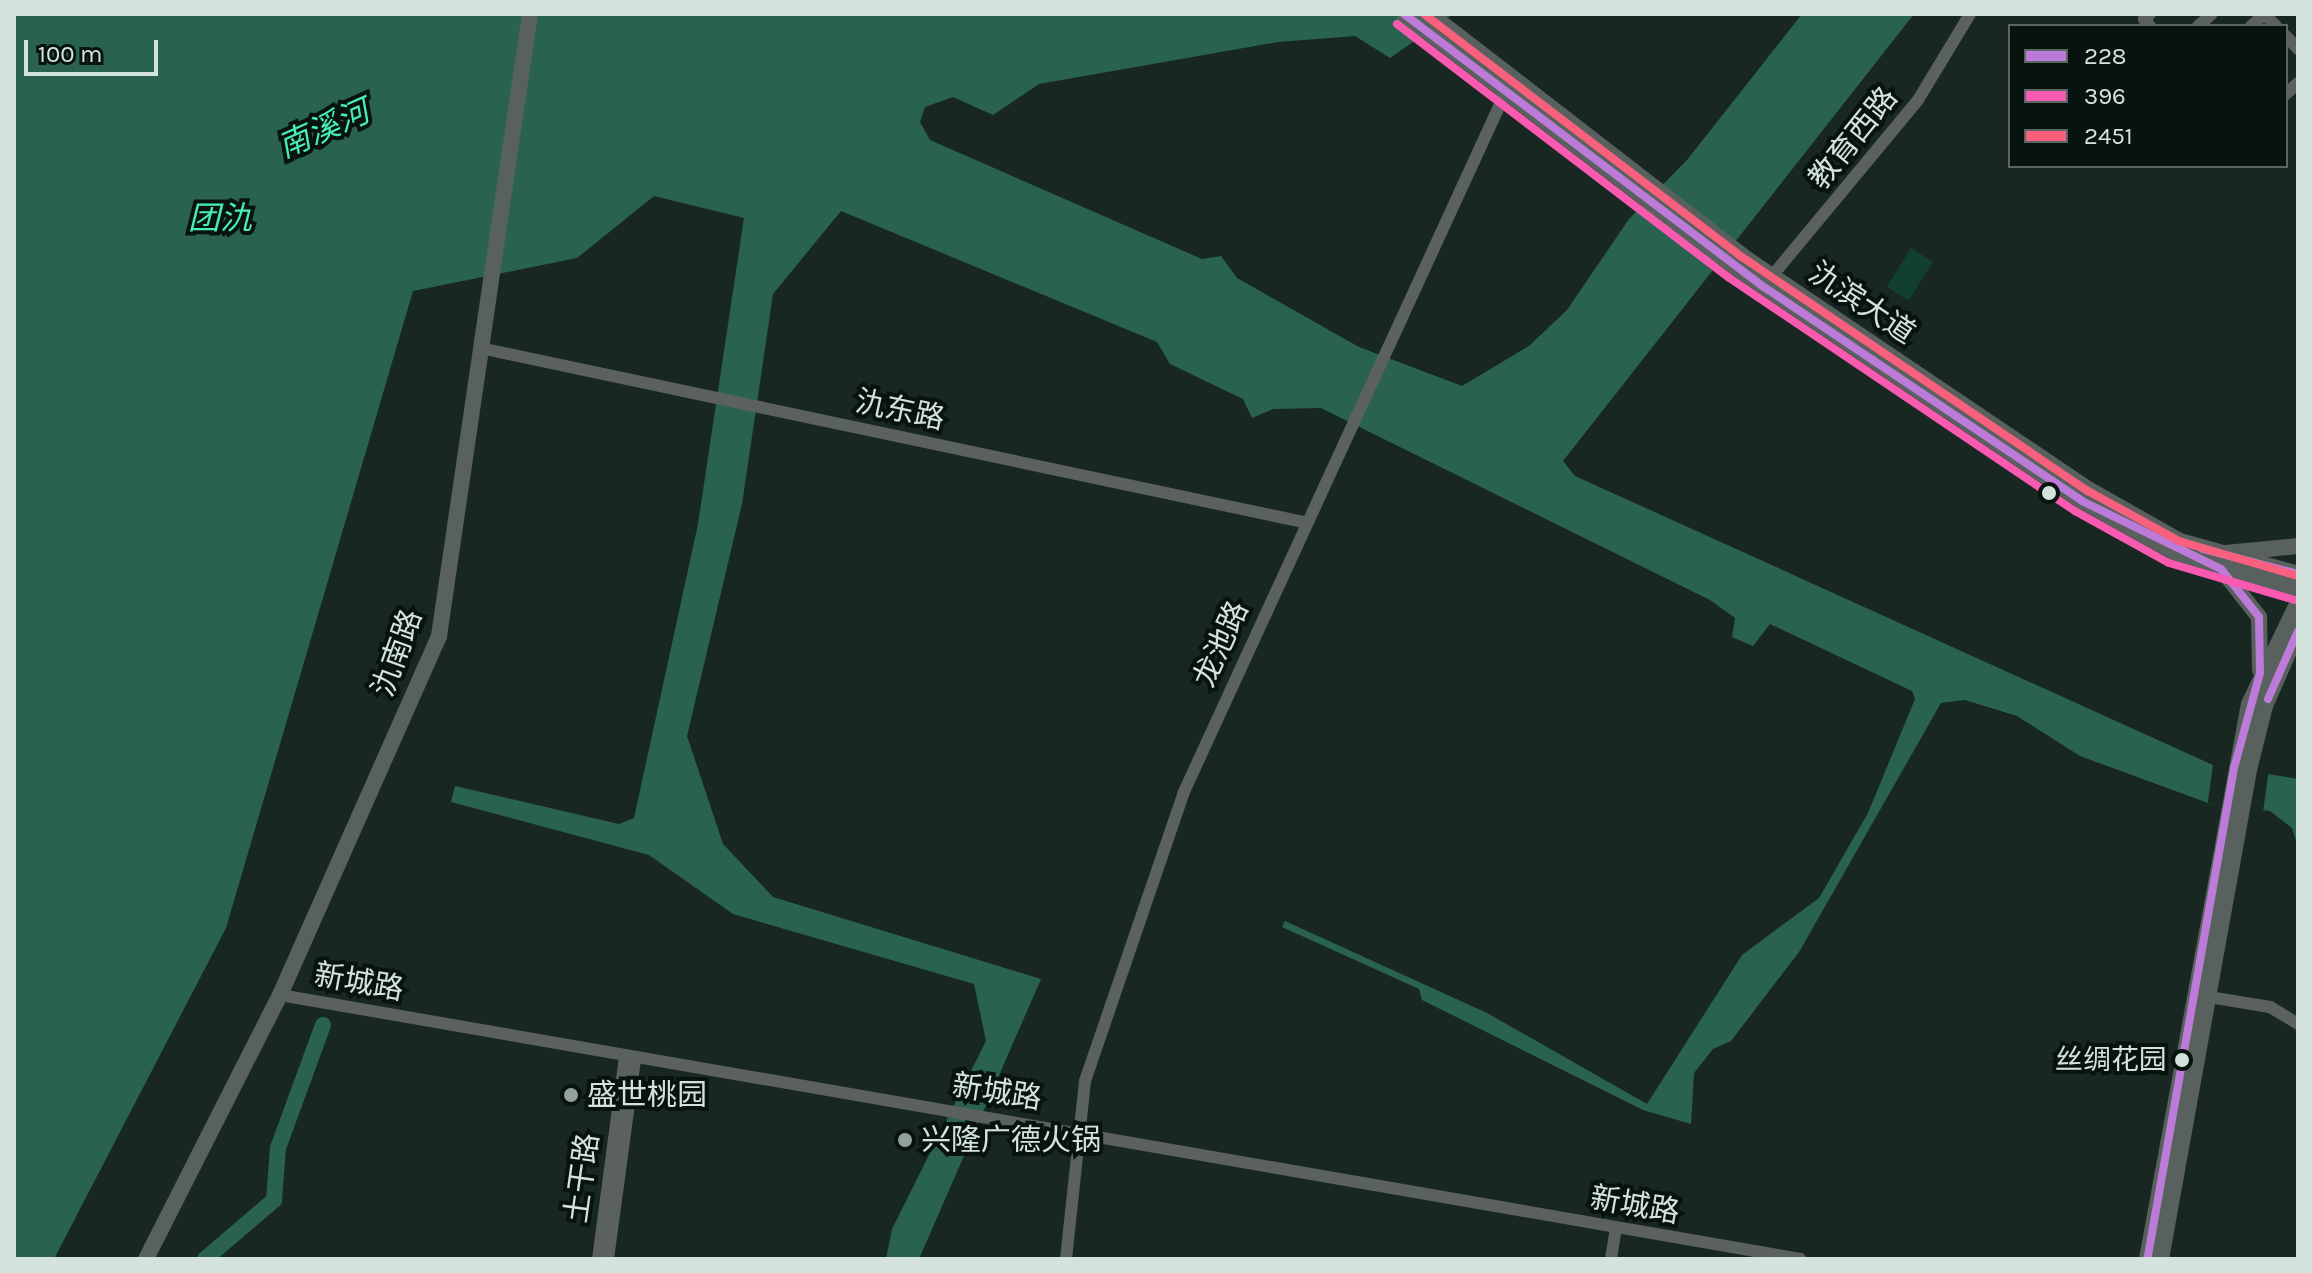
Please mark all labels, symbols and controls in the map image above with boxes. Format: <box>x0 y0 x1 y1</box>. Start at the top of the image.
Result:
scale bar <box>28 24 162 74</box>
legend <box>2008 24 2288 168</box>
text: 100 m <box>38 40 103 68</box>
text: 228 <box>2084 42 2127 70</box>
street label: 教育西路 <box>1801 80 1905 196</box>
text: 396 <box>2084 82 2126 110</box>
water label: 南溪河 <box>272 93 376 167</box>
text: 2451 <box>2084 122 2133 150</box>
water label: 团氿 <box>188 200 252 238</box>
street label: 氿滨大道 <box>1802 255 1922 351</box>
street label: 氿东路 <box>852 383 948 437</box>
unlabelled marker <box>2041 485 2057 501</box>
street label: 龙池路 <box>1186 596 1256 692</box>
street label: 氿南路 <box>365 605 429 701</box>
street label: 新城路 <box>312 956 406 1008</box>
place label: 丝绸花园 <box>2055 1043 2167 1077</box>
marker: 丝绸花园 <box>2174 1052 2190 1068</box>
street label: 新城路 <box>950 1067 1044 1117</box>
place label: 盛世桃园 <box>587 1077 707 1113</box>
marker: 盛世桃园 <box>562 1086 580 1104</box>
place label: 兴隆广德火锅 <box>921 1122 1101 1158</box>
street label: 土干路 <box>558 1131 606 1225</box>
marker: 兴隆广德火锅 <box>896 1131 914 1149</box>
street label: 新城路 <box>1588 1179 1682 1231</box>

